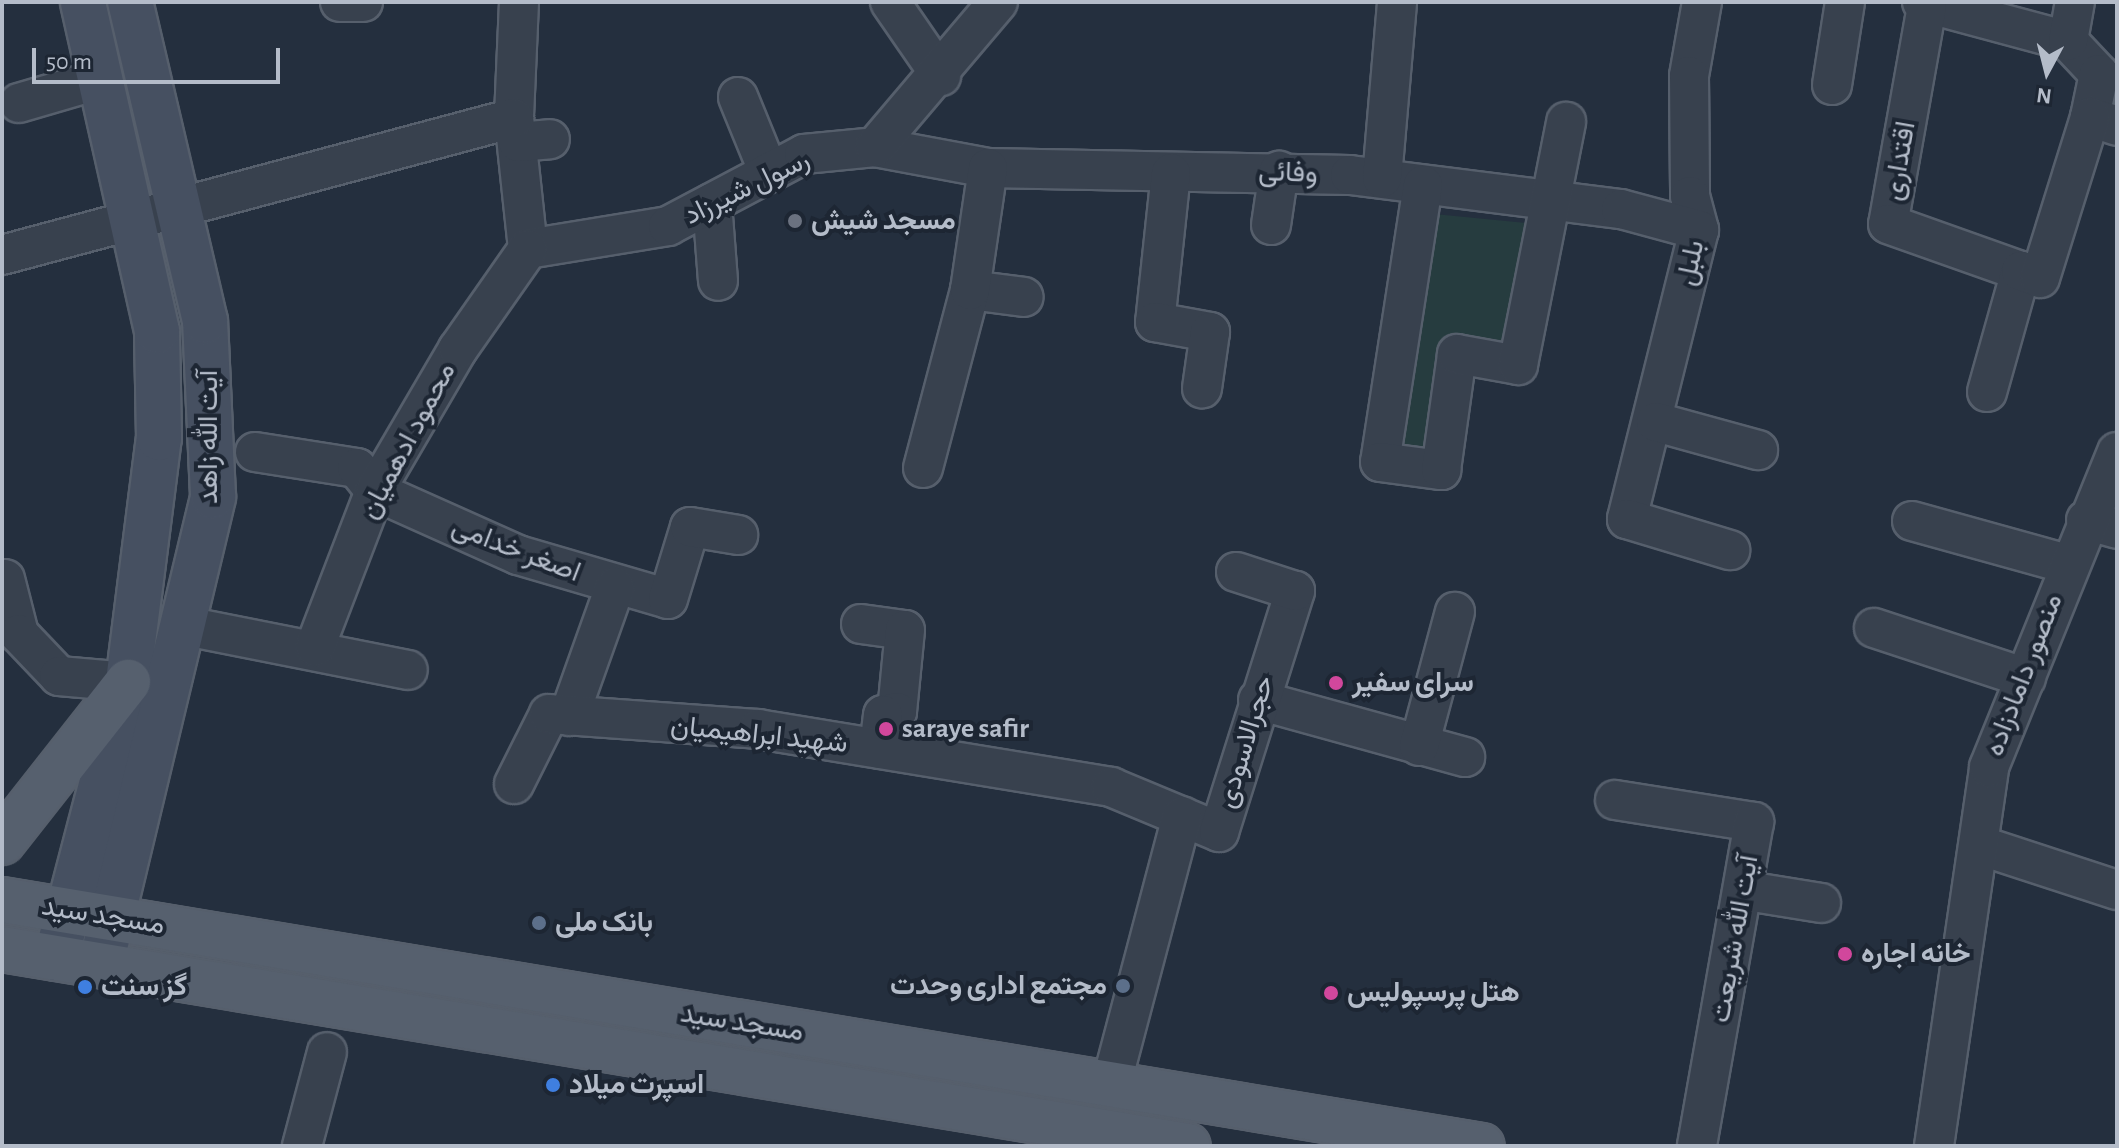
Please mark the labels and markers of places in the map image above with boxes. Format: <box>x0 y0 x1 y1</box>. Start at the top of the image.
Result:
place label: مسجد شیش <box>811 204 956 238</box>
marker: مسجد شیش <box>786 212 804 230</box>
place label: سرای سفیر <box>1352 666 1474 700</box>
marker: سرای سفیر <box>1327 674 1345 692</box>
place label: saraye safir <box>902 712 1029 746</box>
marker: saraye safir <box>877 720 895 738</box>
place label: بانک ملی <box>555 906 653 940</box>
marker: بانک ملی <box>530 914 548 932</box>
place label: خانه اجاره <box>1861 937 1971 971</box>
marker: خانه اجاره <box>1836 945 1854 963</box>
place label: مجتمع اداری وحدت <box>890 969 1107 1003</box>
place label: گز سنت <box>101 970 187 1004</box>
place label: هتل پرسپولیس <box>1347 976 1520 1010</box>
marker: مجتمع اداری وحدت <box>1114 977 1132 995</box>
marker: گز سنت <box>76 978 94 996</box>
marker: هتل پرسپولیس <box>1322 984 1340 1002</box>
place label: اسپرت میلاد <box>569 1068 704 1102</box>
marker: اسپرت میلاد <box>544 1076 562 1094</box>

